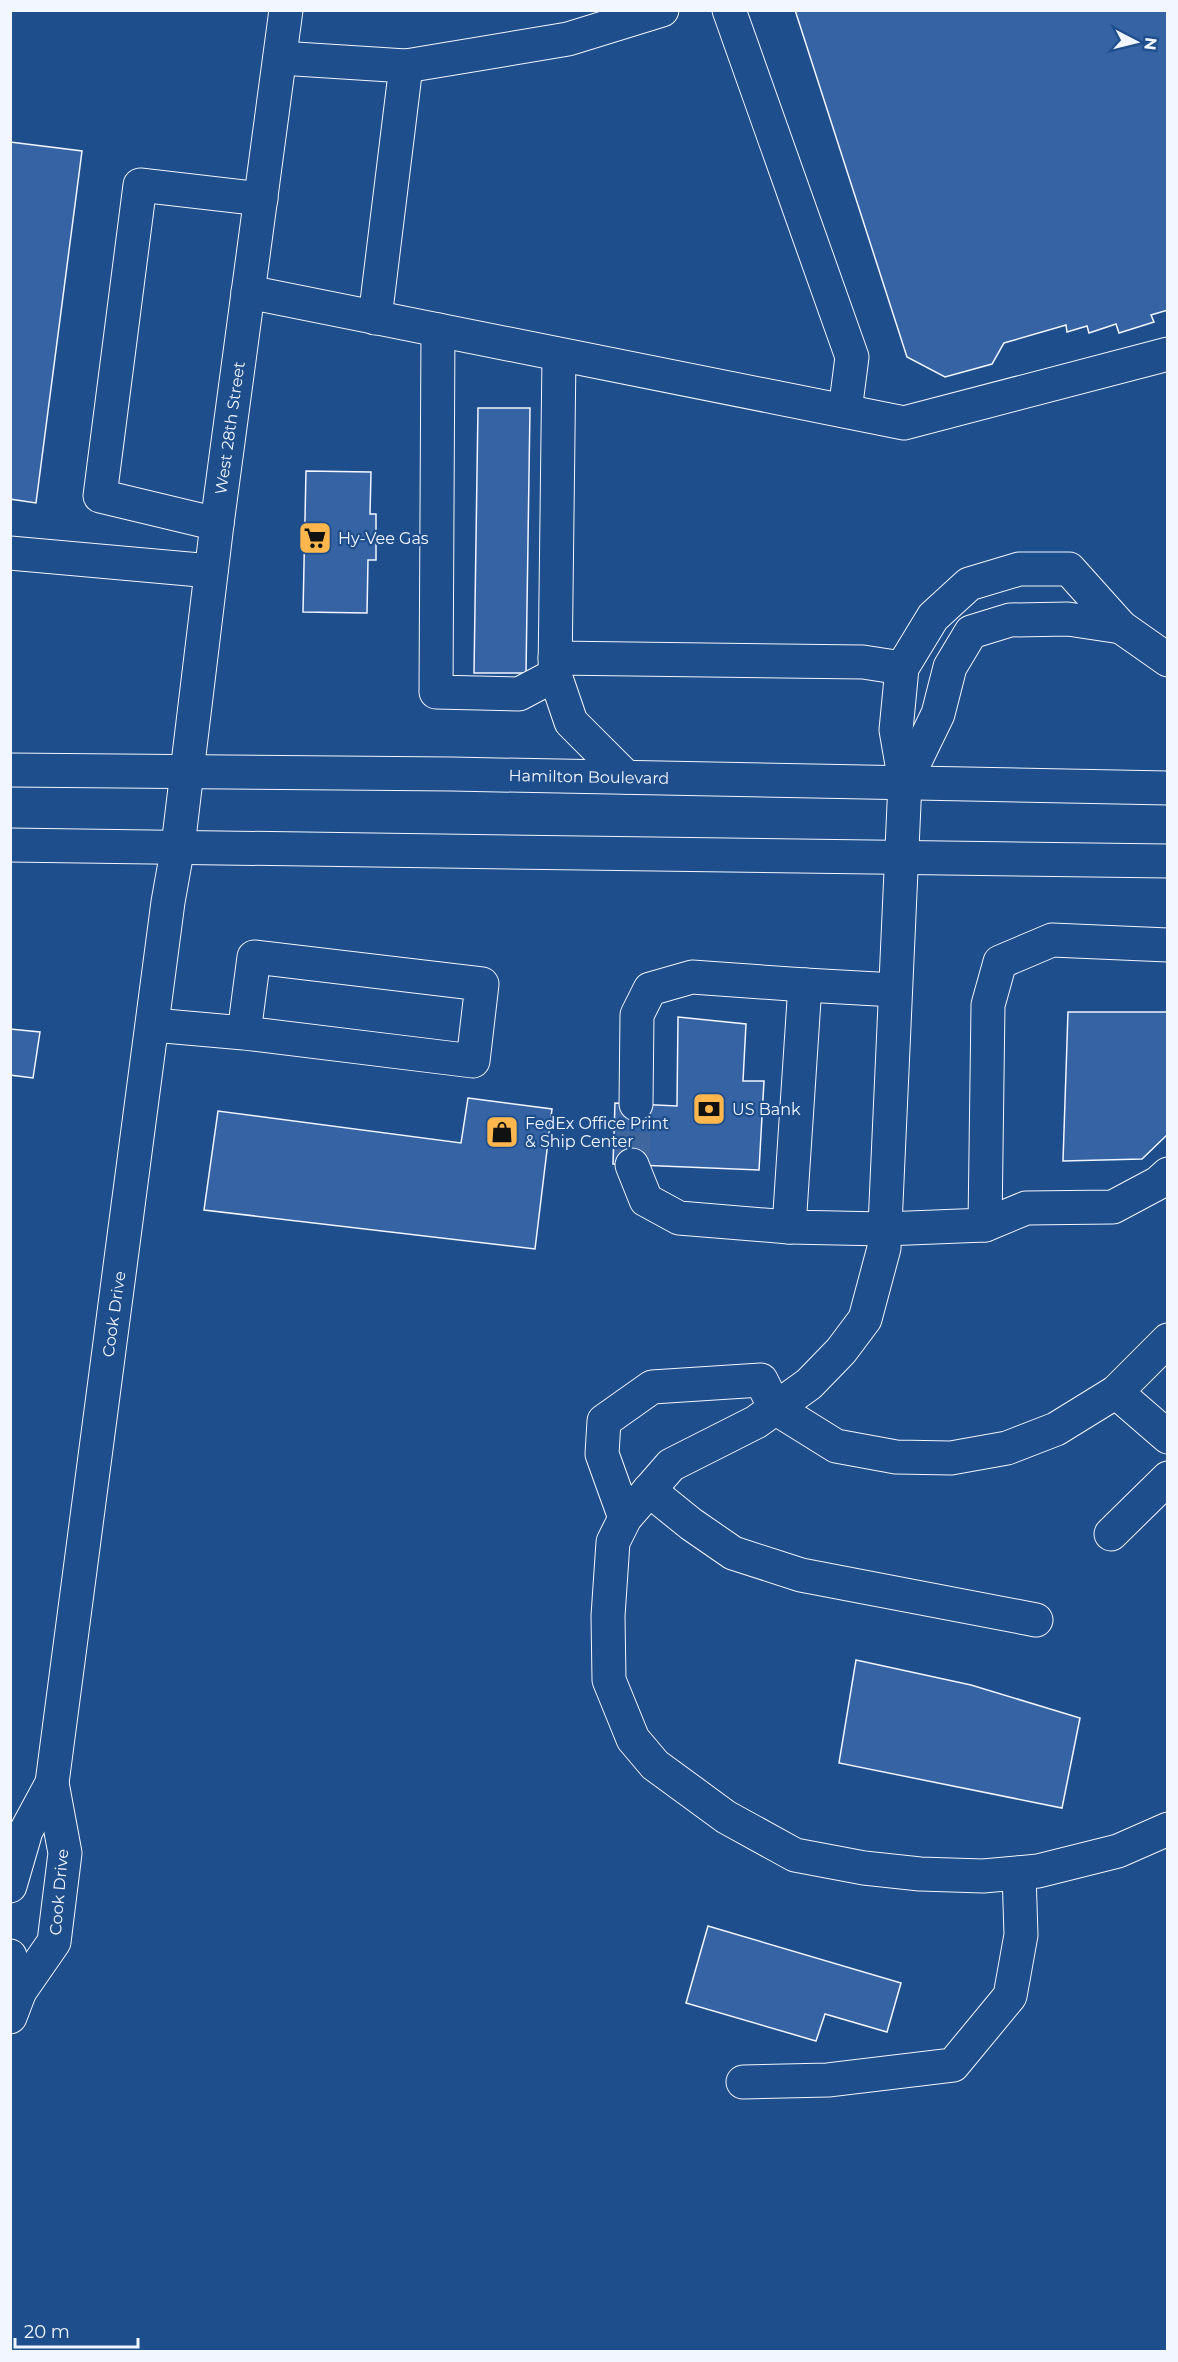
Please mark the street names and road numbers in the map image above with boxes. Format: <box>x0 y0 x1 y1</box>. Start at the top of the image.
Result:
street label: West 28th Street <box>211 360 249 496</box>
street label: Hamilton Boulevard <box>509 766 669 788</box>
street label: Cook Drive <box>99 1270 129 1358</box>
street label: Cook Drive <box>46 1848 72 1936</box>

